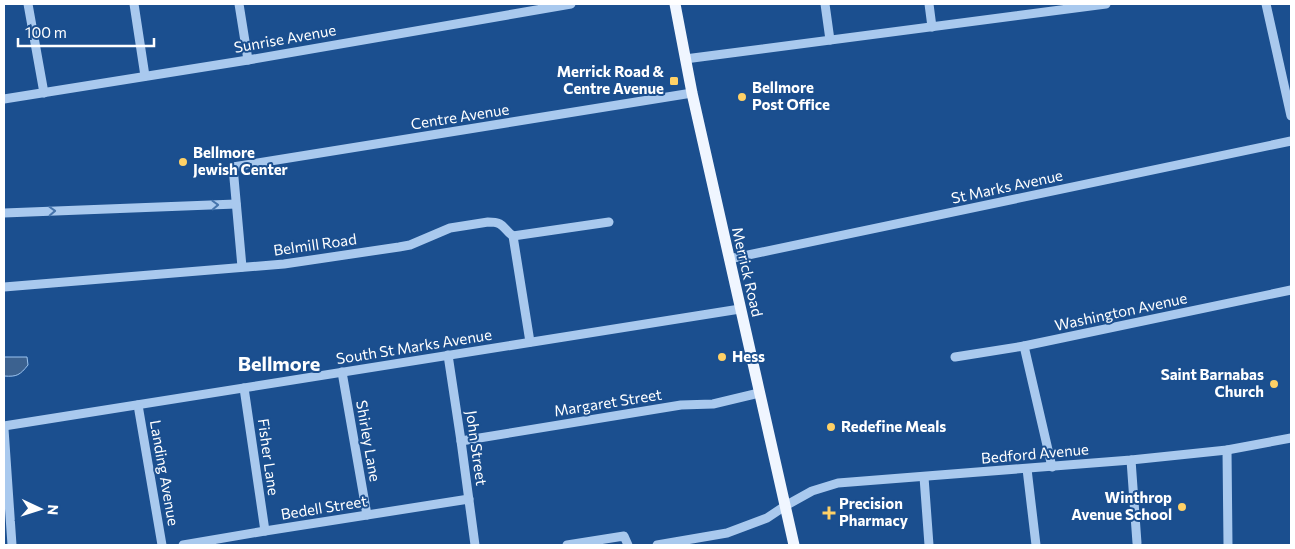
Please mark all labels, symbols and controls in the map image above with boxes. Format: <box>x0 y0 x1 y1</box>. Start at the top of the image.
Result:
scale bar <box>18 15 154 47</box>
street label: Sunrise Avenue <box>232 20 337 56</box>
text: 100 m <box>25 23 67 41</box>
place label: Merrick Road & Centre Avenue <box>557 62 665 97</box>
marker: Merrick Road & Centre Avenue <box>668 75 680 87</box>
place label: Bellmore Post Office <box>752 78 830 113</box>
marker: Bellmore Post Office <box>736 91 748 103</box>
street label: Centre Avenue <box>409 99 510 133</box>
place label: Bellmore Jewish Center <box>193 143 288 178</box>
marker: Bellmore Jewish Center <box>177 156 189 168</box>
street label: St Marks Avenue <box>949 165 1064 207</box>
one-way arrow <box>212 200 219 210</box>
one-way arrow <box>49 206 57 216</box>
street label: Merrick Road <box>729 225 767 318</box>
street label: Belmill Road <box>272 229 358 259</box>
street label: Washington Avenue <box>1053 288 1189 334</box>
street label: South St Marks Avenue <box>335 325 493 367</box>
place label: Hess <box>732 347 765 365</box>
district label: Bellmore <box>238 351 320 375</box>
marker: Hess <box>716 351 728 363</box>
place label: Saint Barnabas Church <box>1161 365 1264 400</box>
marker: Saint Barnabas Church <box>1268 378 1280 390</box>
street label: Margaret Street <box>553 385 663 419</box>
street label: Shirley Lane <box>353 399 385 483</box>
street label: John Street <box>463 409 491 487</box>
street label: Fisher Lane <box>255 417 283 497</box>
place label: Redefine Meals <box>841 417 946 435</box>
street label: Landing Avenue <box>147 418 183 527</box>
marker: Redefine Meals <box>825 421 837 433</box>
street label: Bedford Avenue <box>980 439 1090 467</box>
north arrow <box>15 484 65 534</box>
place label: Winthrop Avenue School <box>1071 488 1172 523</box>
street label: Bedell Street <box>279 491 368 523</box>
place label: Precision Pharmacy <box>839 494 909 529</box>
marker: Winthrop Avenue School <box>1176 501 1188 513</box>
text: N <box>45 504 62 516</box>
marker: Precision Pharmacy <box>823 507 835 519</box>

